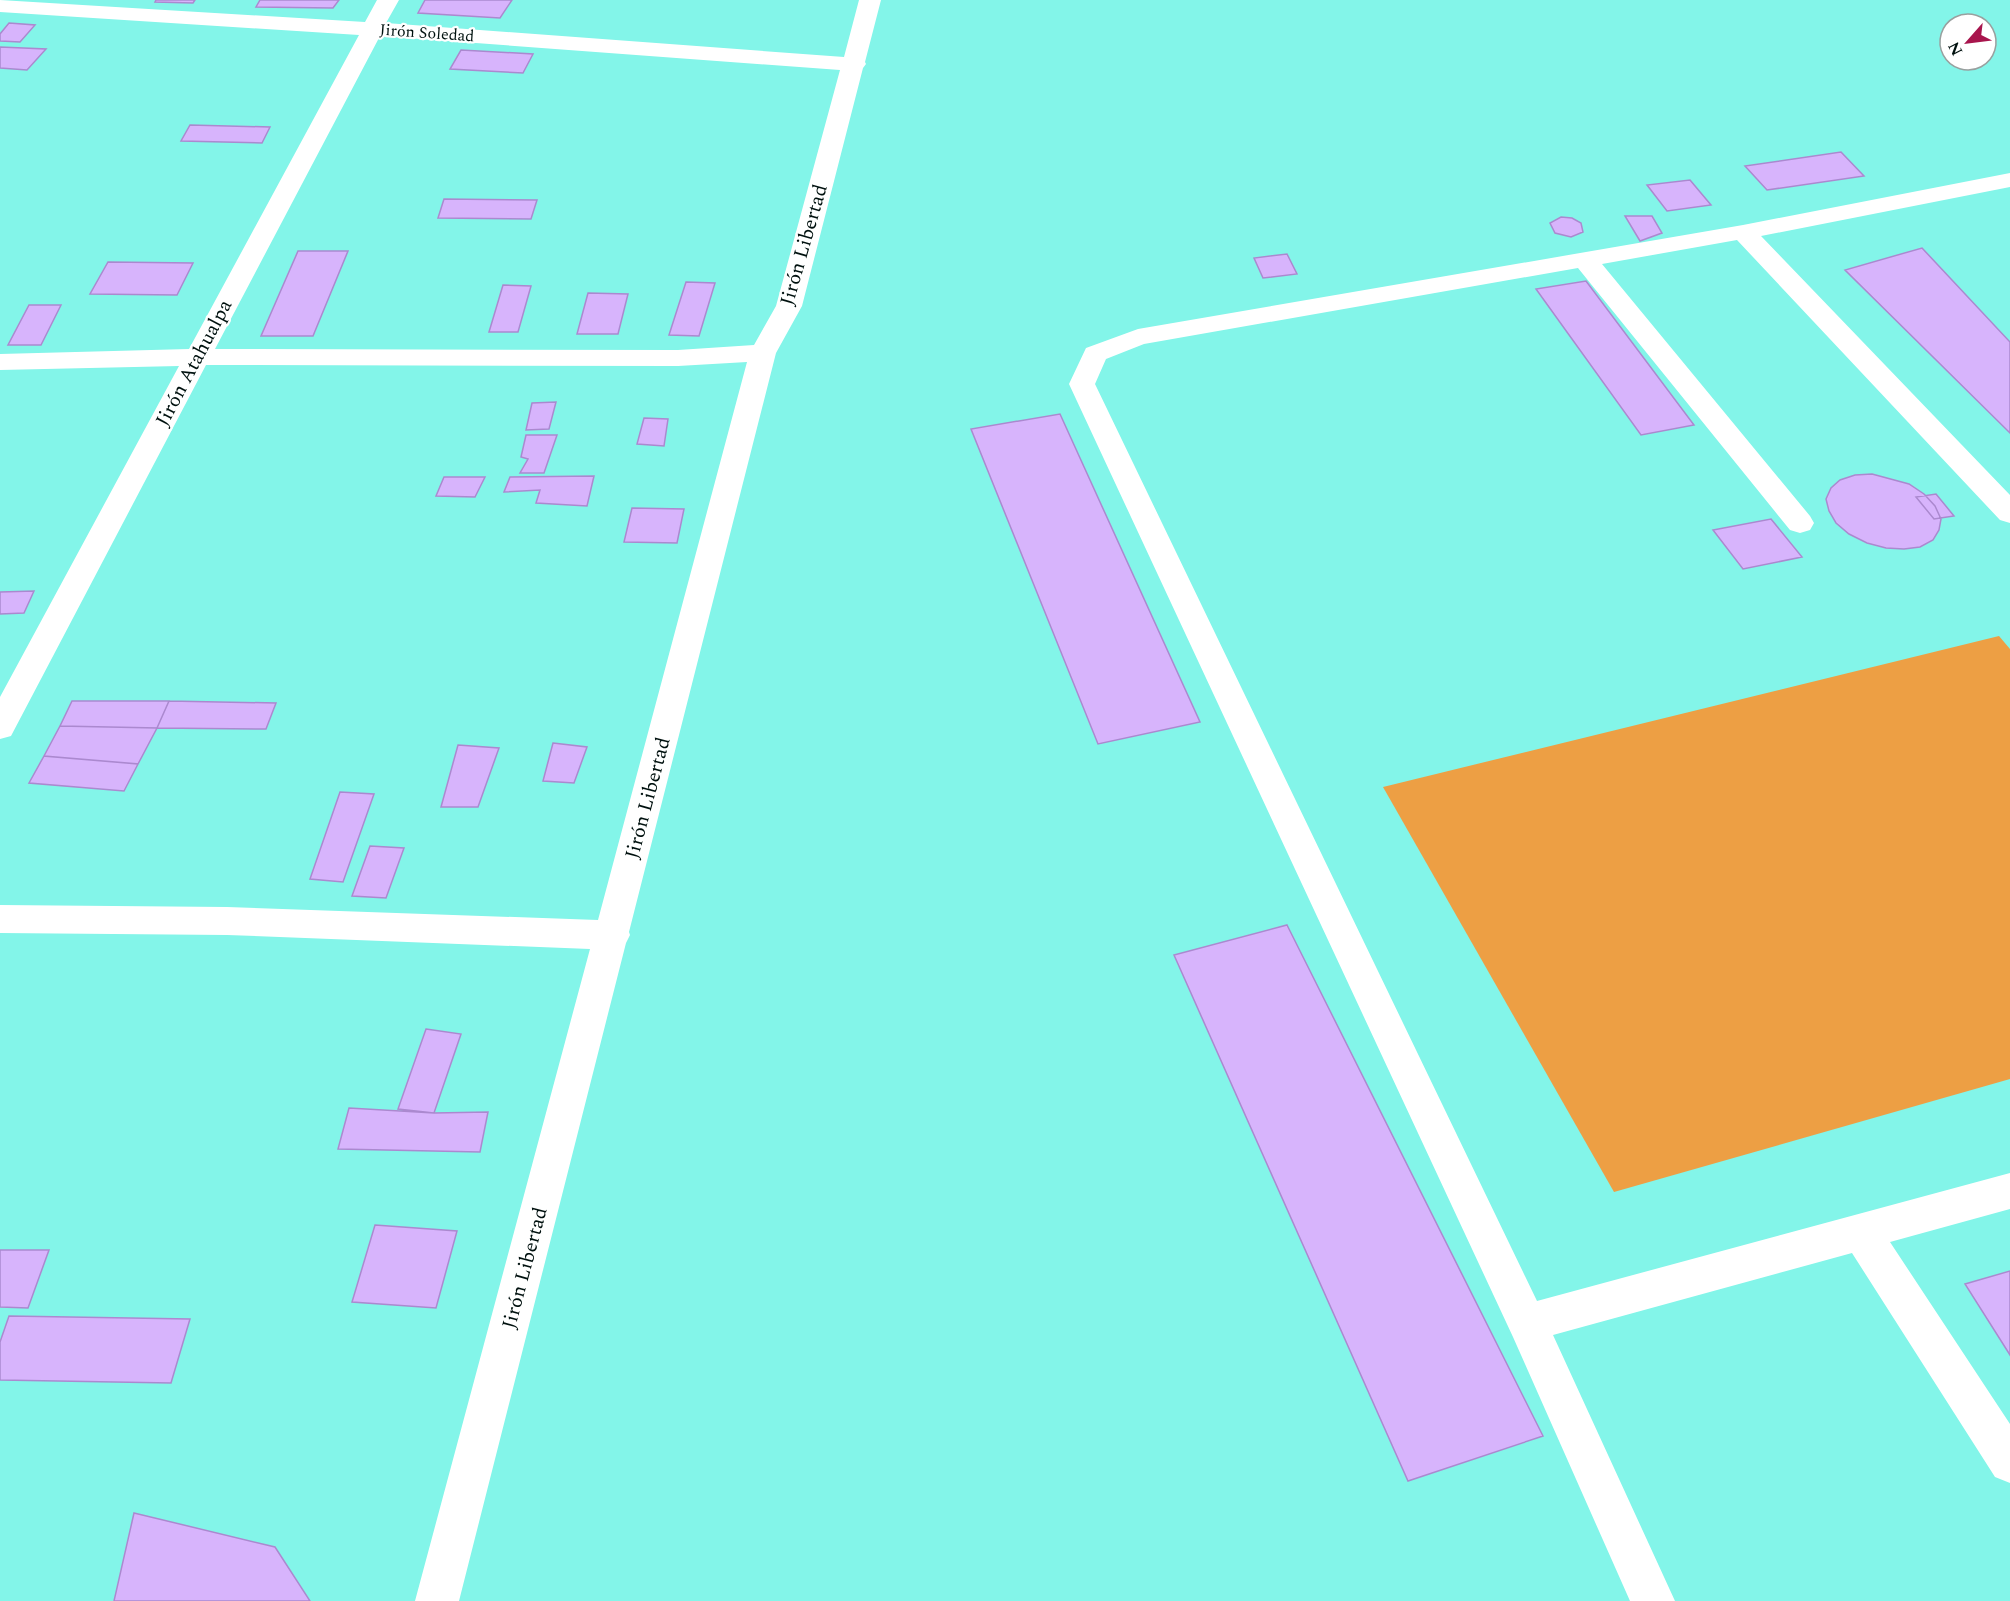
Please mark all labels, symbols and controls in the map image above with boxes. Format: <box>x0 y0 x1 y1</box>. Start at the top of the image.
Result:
north arrow <box>1938 12 1998 72</box>
street label: Jirón Soledad <box>379 18 475 48</box>
text: N <box>1942 37 1969 60</box>
street label: Jirón Libertad <box>772 181 836 309</box>
street label: Jirón Atahualpa <box>148 294 240 432</box>
street label: Jirón Libertad <box>617 734 679 862</box>
street label: Jirón Libertad <box>494 1204 556 1332</box>

